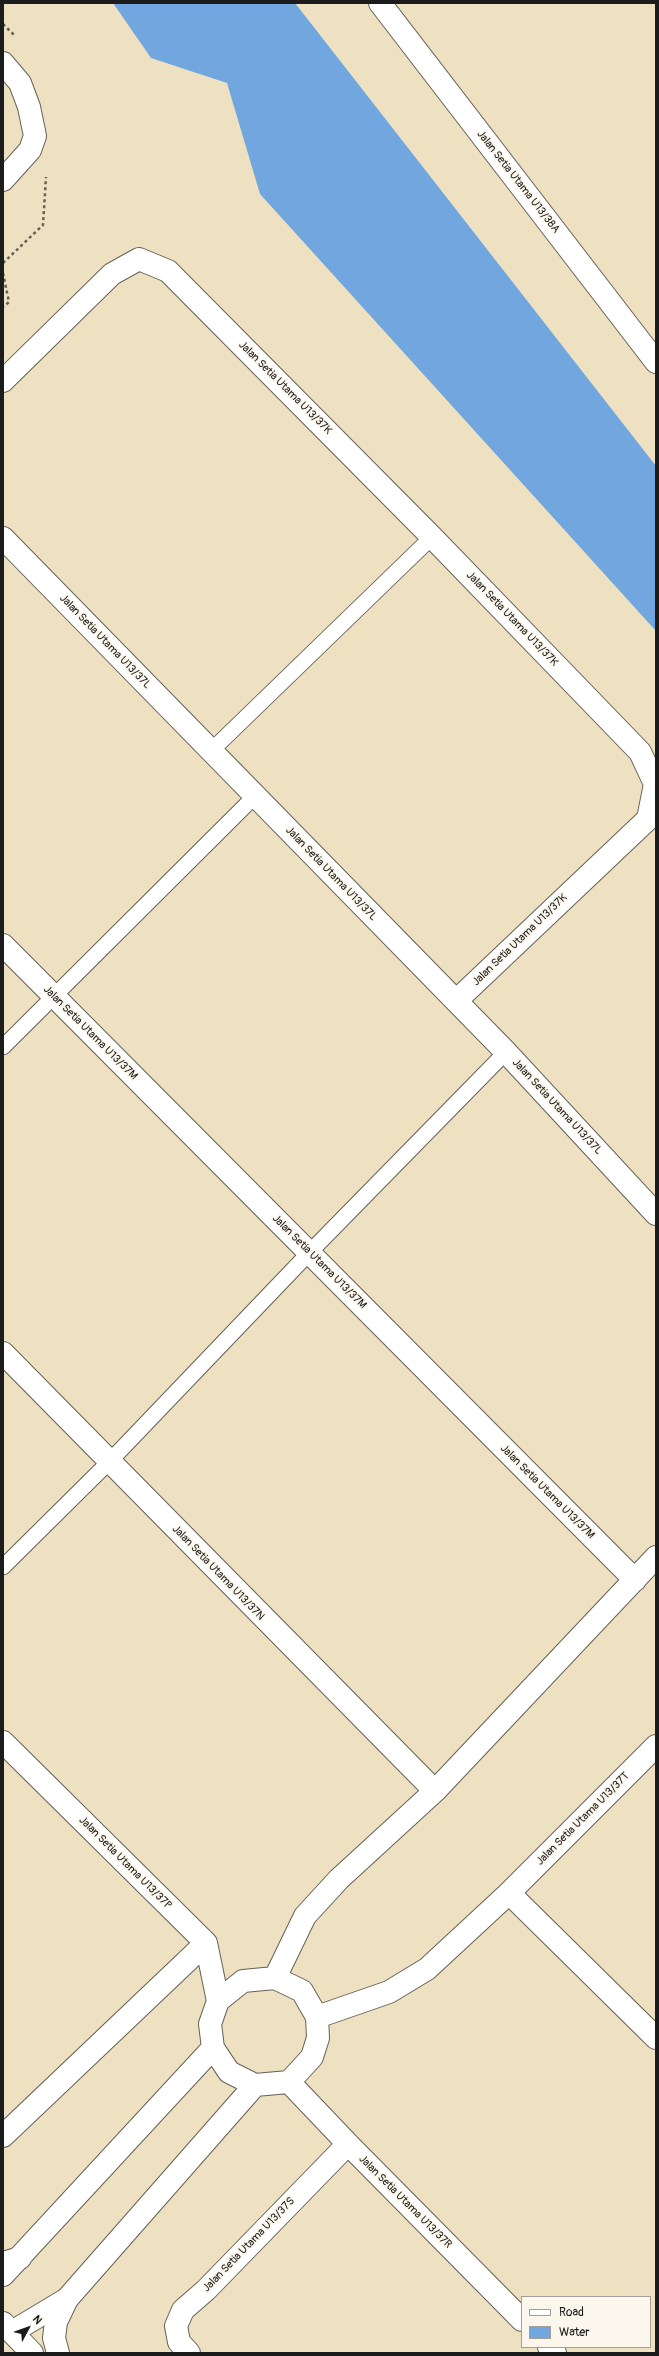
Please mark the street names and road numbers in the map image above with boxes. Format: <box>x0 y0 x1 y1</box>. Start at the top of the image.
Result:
street label: Jalan Setia Utama U13/38A <box>474 128 562 236</box>
street label: Jalan Setia Utama U13/37K <box>236 339 334 437</box>
street label: Jalan Setia Utama U13/37K <box>463 569 561 669</box>
street label: Jalan Setia Utama U13/37L <box>56 592 154 692</box>
street label: Jalan Setia Utama U13/37L <box>282 824 380 924</box>
street label: Jalan Setia Utama U13/37K <box>470 891 570 989</box>
street label: Jalan Setia Utama U13/37M <box>40 983 140 1083</box>
street label: Jalan Setia Utama U13/37L <box>509 1056 605 1158</box>
street label: Jalan Setia Utama U13/37M <box>269 1212 369 1312</box>
street label: Jalan Setia Utama U13/37M <box>497 1442 597 1542</box>
street label: Jalan Setia Utama U13/37N <box>169 1523 267 1623</box>
street label: Jalan Setia Utama U13/37T <box>534 1770 632 1868</box>
street label: Jalan Setia Utama U13/37P <box>76 1814 174 1912</box>
street label: Jalan Setia Utama U13/37R <box>356 2153 454 2251</box>
street label: Jalan Setia Utama U13/37S <box>200 2195 298 2295</box>

